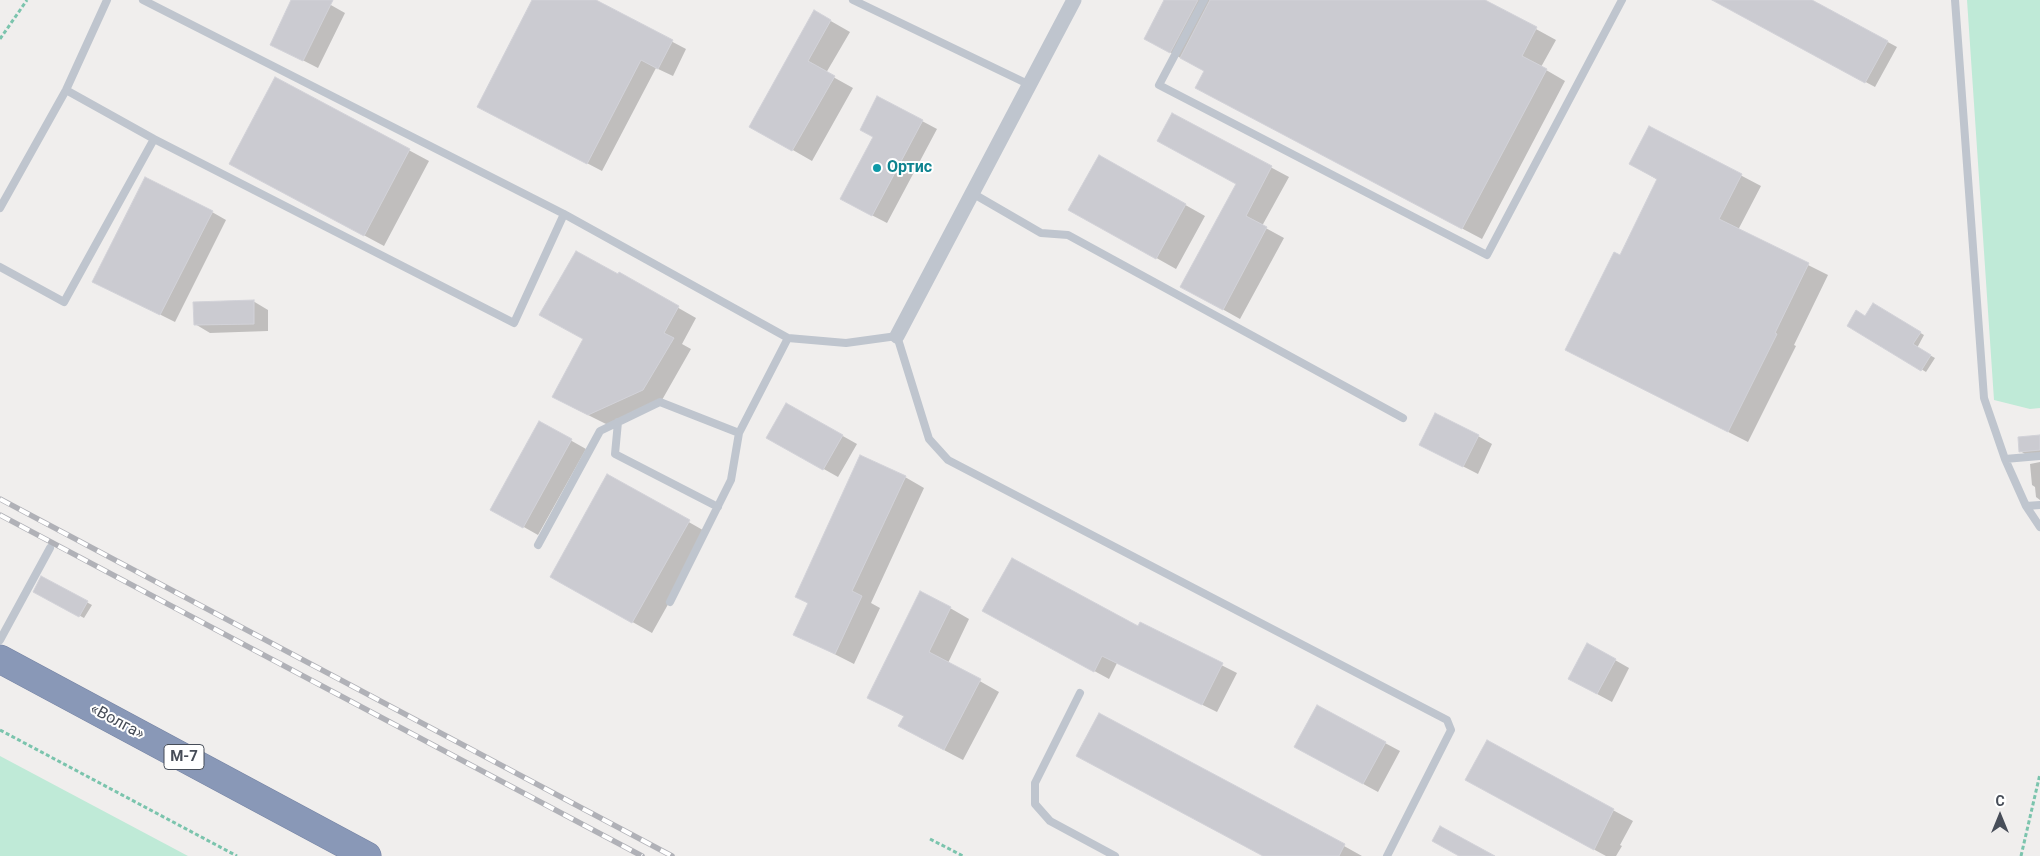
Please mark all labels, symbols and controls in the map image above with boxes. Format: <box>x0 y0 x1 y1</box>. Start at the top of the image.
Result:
place label: Ортис <box>887 158 932 178</box>
marker: Ортис <box>871 162 883 174</box>
street label: «Волга» <box>87 700 147 744</box>
road number: М-7 <box>164 744 204 770</box>
north arrow <box>1975 791 2025 841</box>
text: С <box>1995 793 2005 809</box>

